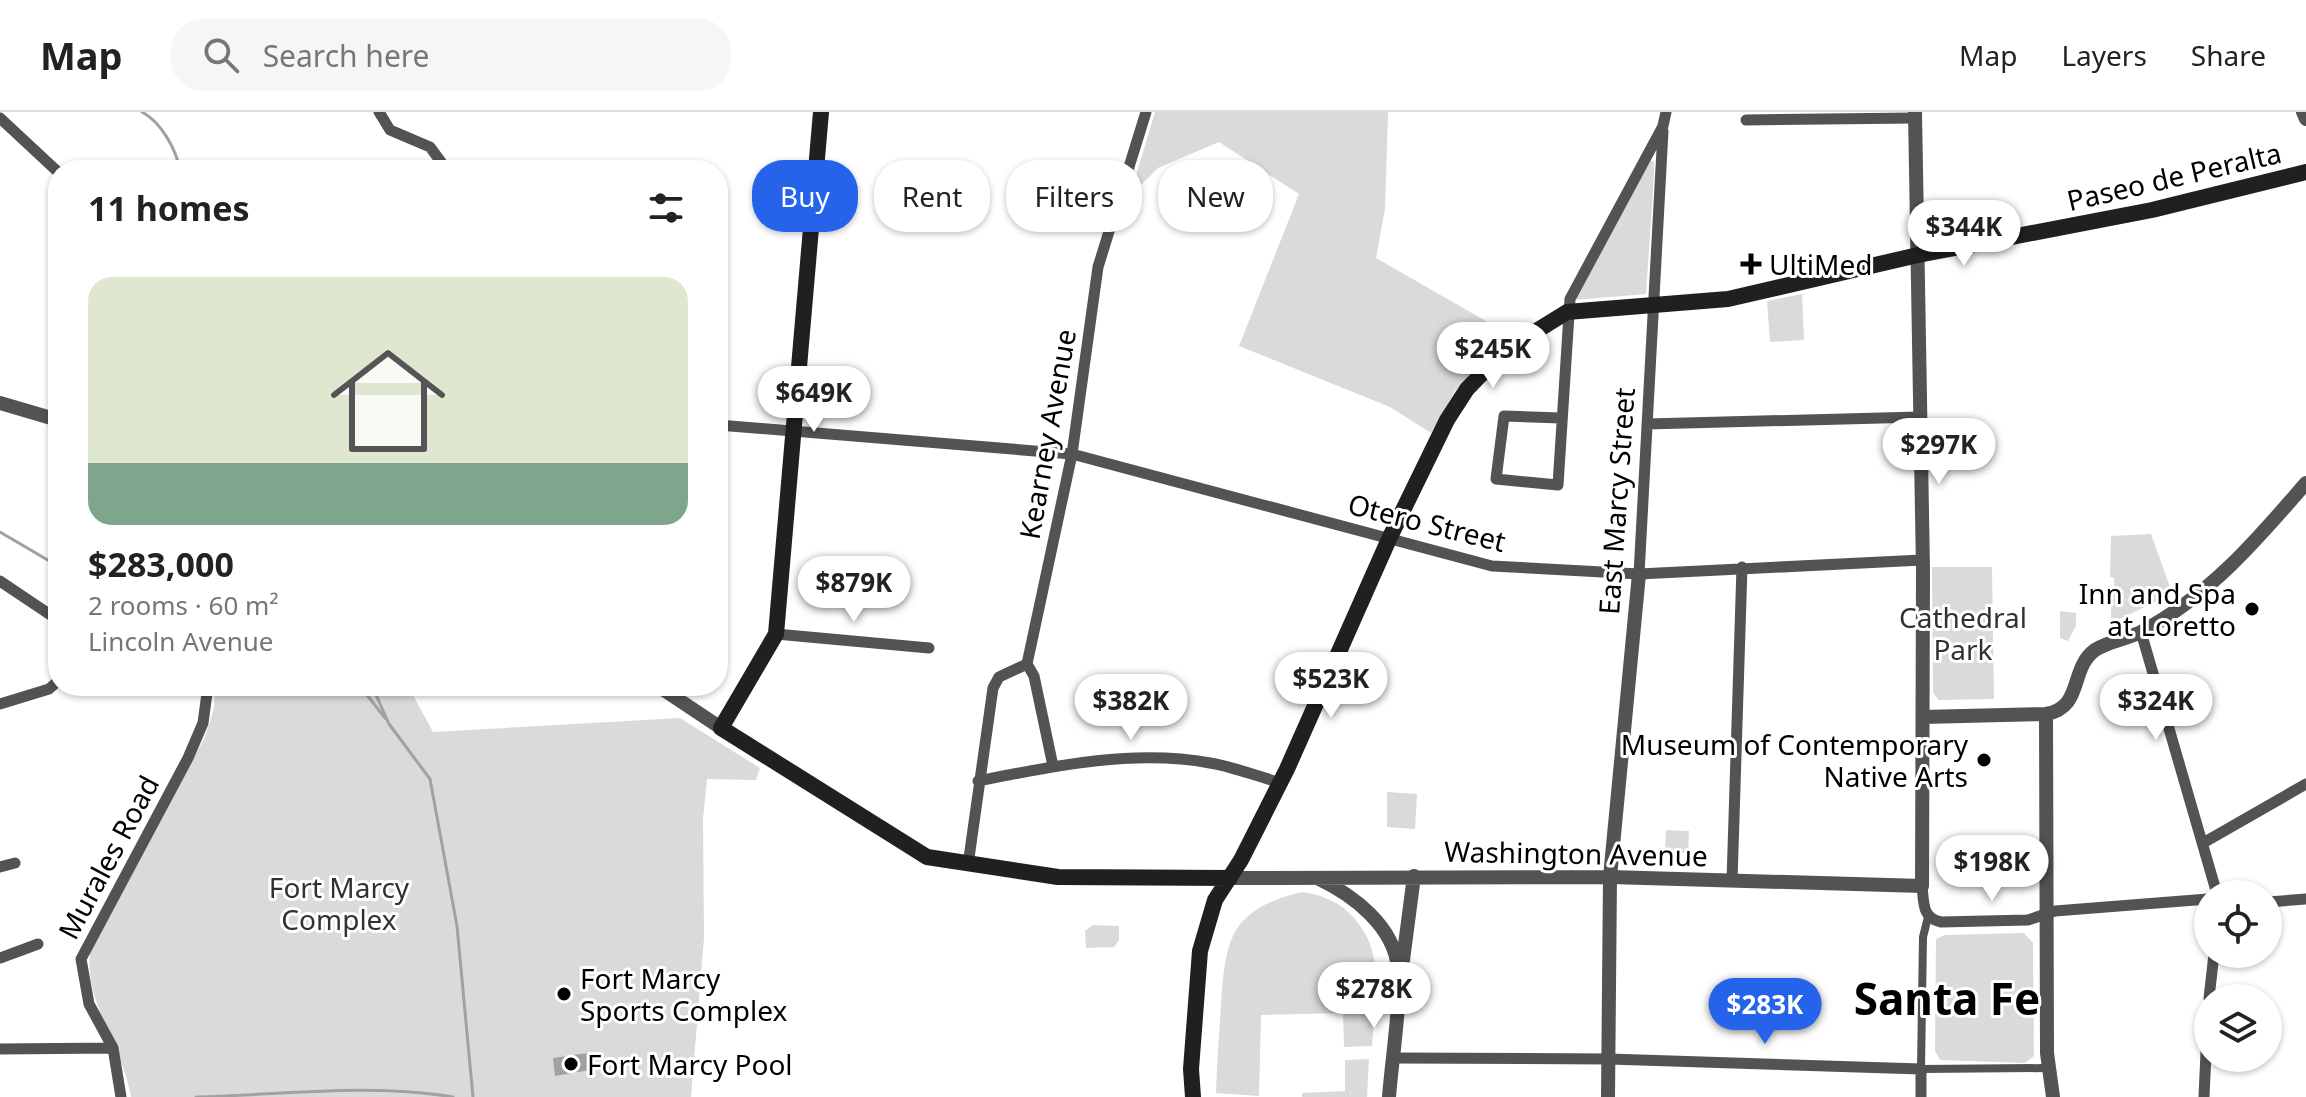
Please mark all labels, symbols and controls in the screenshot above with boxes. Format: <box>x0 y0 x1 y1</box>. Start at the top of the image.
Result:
search box <box>171 19 731 91</box>
text: Map <box>40 29 123 81</box>
icon: search <box>199 33 243 77</box>
text: Search here <box>263 35 430 76</box>
text: Map <box>1959 36 2017 74</box>
text: Layers <box>2061 36 2147 74</box>
text: Share <box>2191 36 2266 74</box>
street label: Paseo de Peralta <box>2063 133 2285 219</box>
chip: Buy <box>752 160 858 232</box>
chip: Rent <box>874 160 990 232</box>
chip: Filters <box>1006 160 1142 232</box>
chip: New <box>1158 160 1273 232</box>
text: 11 homes <box>88 185 250 231</box>
icon: filters <box>644 186 688 230</box>
pin: $344K <box>1908 200 2020 268</box>
text: $344K <box>1926 208 2002 244</box>
place label: UltiMed <box>1769 245 1872 283</box>
marker: UltiMed <box>1740 253 1762 275</box>
pin: $245K <box>1437 322 1549 390</box>
street label: Kearney Avenue <box>1010 326 1084 542</box>
icon: home <box>316 329 460 473</box>
text: $245K <box>1455 330 1531 366</box>
pin: $649K <box>758 366 870 434</box>
text: $649K <box>776 374 852 410</box>
street label: East Marcy Street <box>1589 386 1643 616</box>
pin: $297K <box>1883 418 1995 486</box>
text: $297K <box>1901 426 1977 462</box>
street label: Otero Street <box>1344 484 1510 560</box>
text: $283,000 <box>88 541 234 587</box>
pin: $879K <box>798 556 910 624</box>
text: $879K <box>816 564 892 600</box>
place label: Inn and Spa at Loretto <box>2079 574 2236 644</box>
text: 2 rooms · 60 m² <box>88 587 278 623</box>
park label: Cathedral Park <box>1899 598 2027 668</box>
marker: Inn and Spa at Loretto <box>2243 600 2261 618</box>
text: Lincoln Avenue <box>88 623 273 659</box>
pin: $523K <box>1275 652 1387 720</box>
text: $523K <box>1293 660 1369 696</box>
pin: $382K <box>1075 674 1187 742</box>
pin: $324K <box>2100 674 2212 742</box>
text: $382K <box>1093 682 1169 718</box>
text: $324K <box>2118 682 2194 718</box>
place label: Museum of Contemporary Native Arts <box>1621 725 1969 795</box>
marker: Museum of Contemporary Native Arts <box>1975 751 1993 769</box>
street label: Murales Road <box>49 768 167 946</box>
street label: Washington Avenue <box>1444 832 1708 874</box>
pin: $198K <box>1936 835 2048 903</box>
text: $198K <box>1954 843 2030 879</box>
park label: Fort Marcy Complex <box>269 868 410 938</box>
map controls <box>2194 880 2282 1072</box>
button: locate <box>2194 880 2282 968</box>
place label: Fort Marcy Sports Complex <box>580 959 787 1029</box>
pin: $278K <box>1318 962 1430 1030</box>
district label: Santa Fe <box>1854 968 2040 1028</box>
text: $278K <box>1336 970 1412 1006</box>
pin: $283K <box>1709 978 1821 1046</box>
button: layers <box>2194 984 2282 1072</box>
marker: Fort Marcy Sports Complex <box>555 985 573 1003</box>
text: $283K <box>1727 986 1803 1022</box>
place label: Fort Marcy Pool <box>587 1045 793 1083</box>
marker: Fort Marcy Pool <box>562 1055 580 1073</box>

